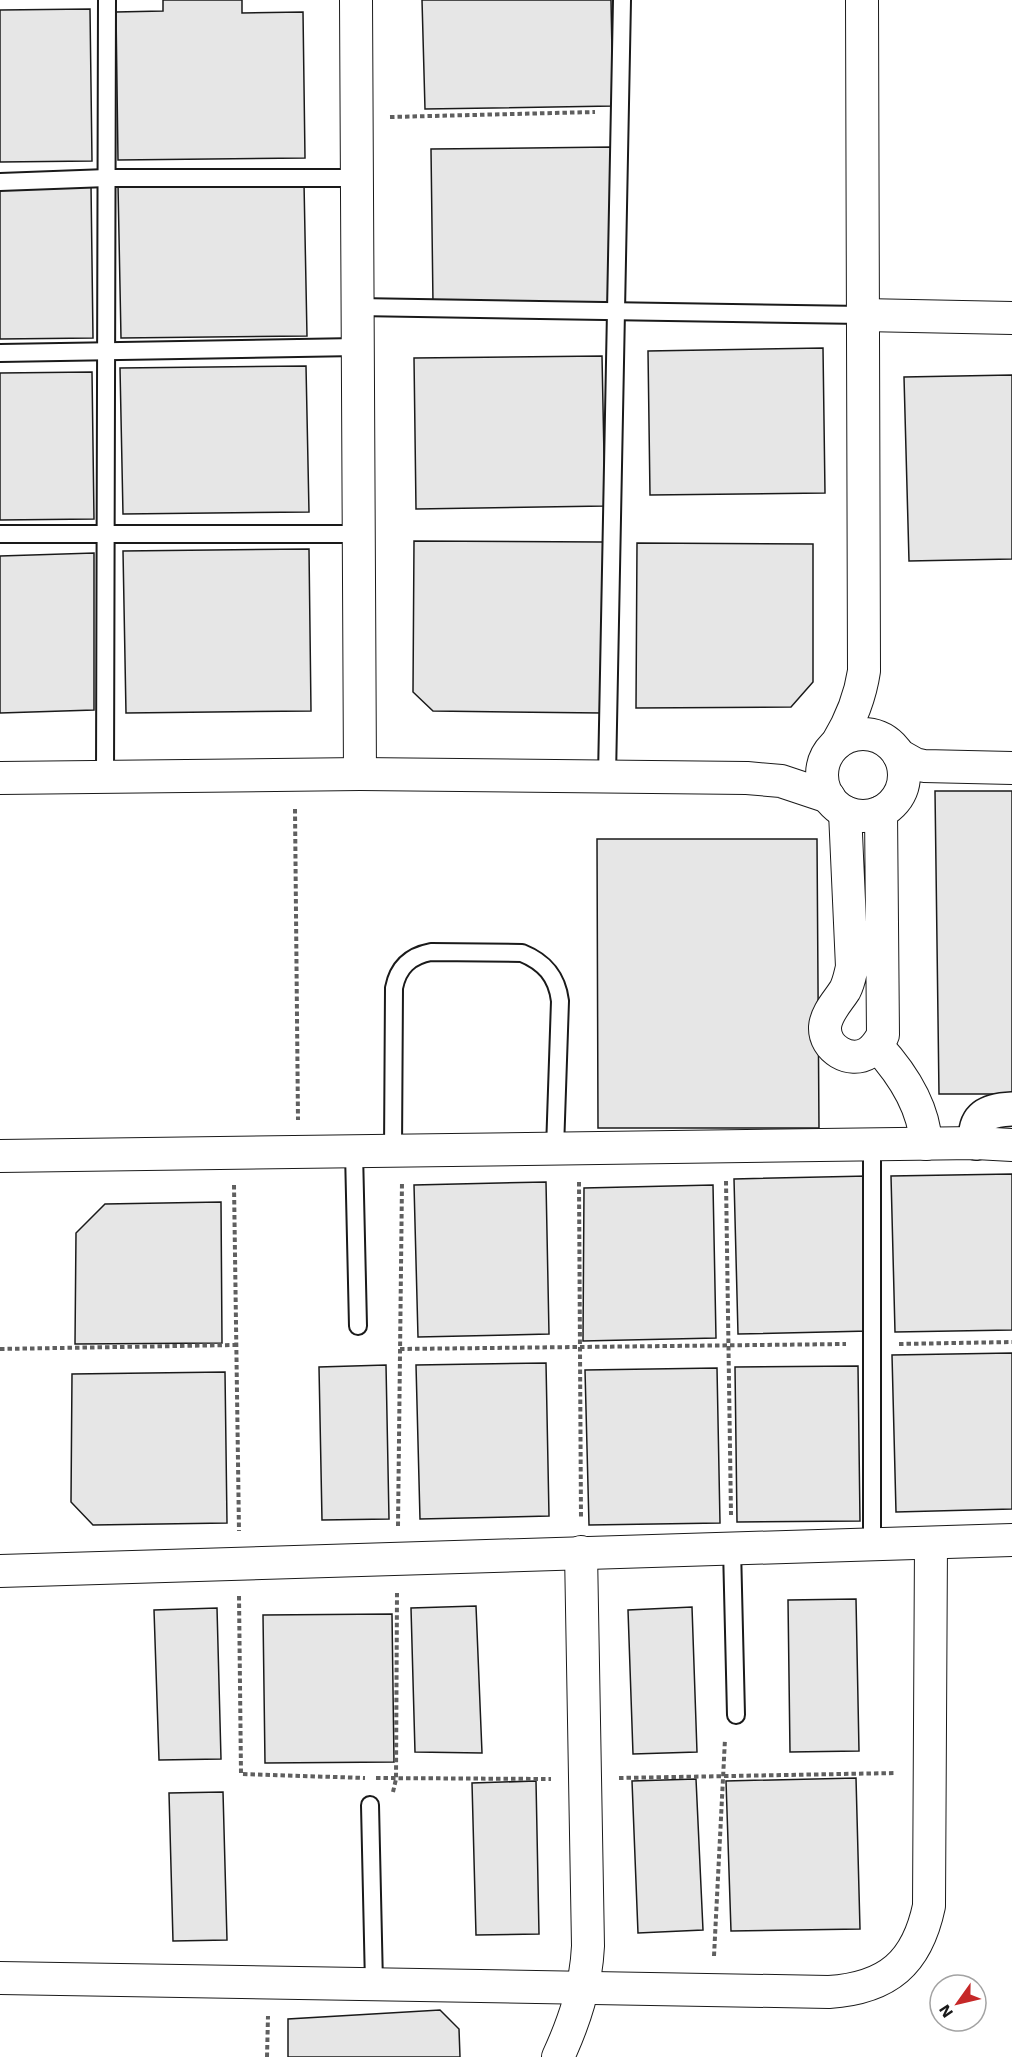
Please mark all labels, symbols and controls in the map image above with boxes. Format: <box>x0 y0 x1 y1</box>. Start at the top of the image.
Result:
north arrow <box>928 1973 988 2033</box>
text: N <box>935 2001 957 2021</box>

